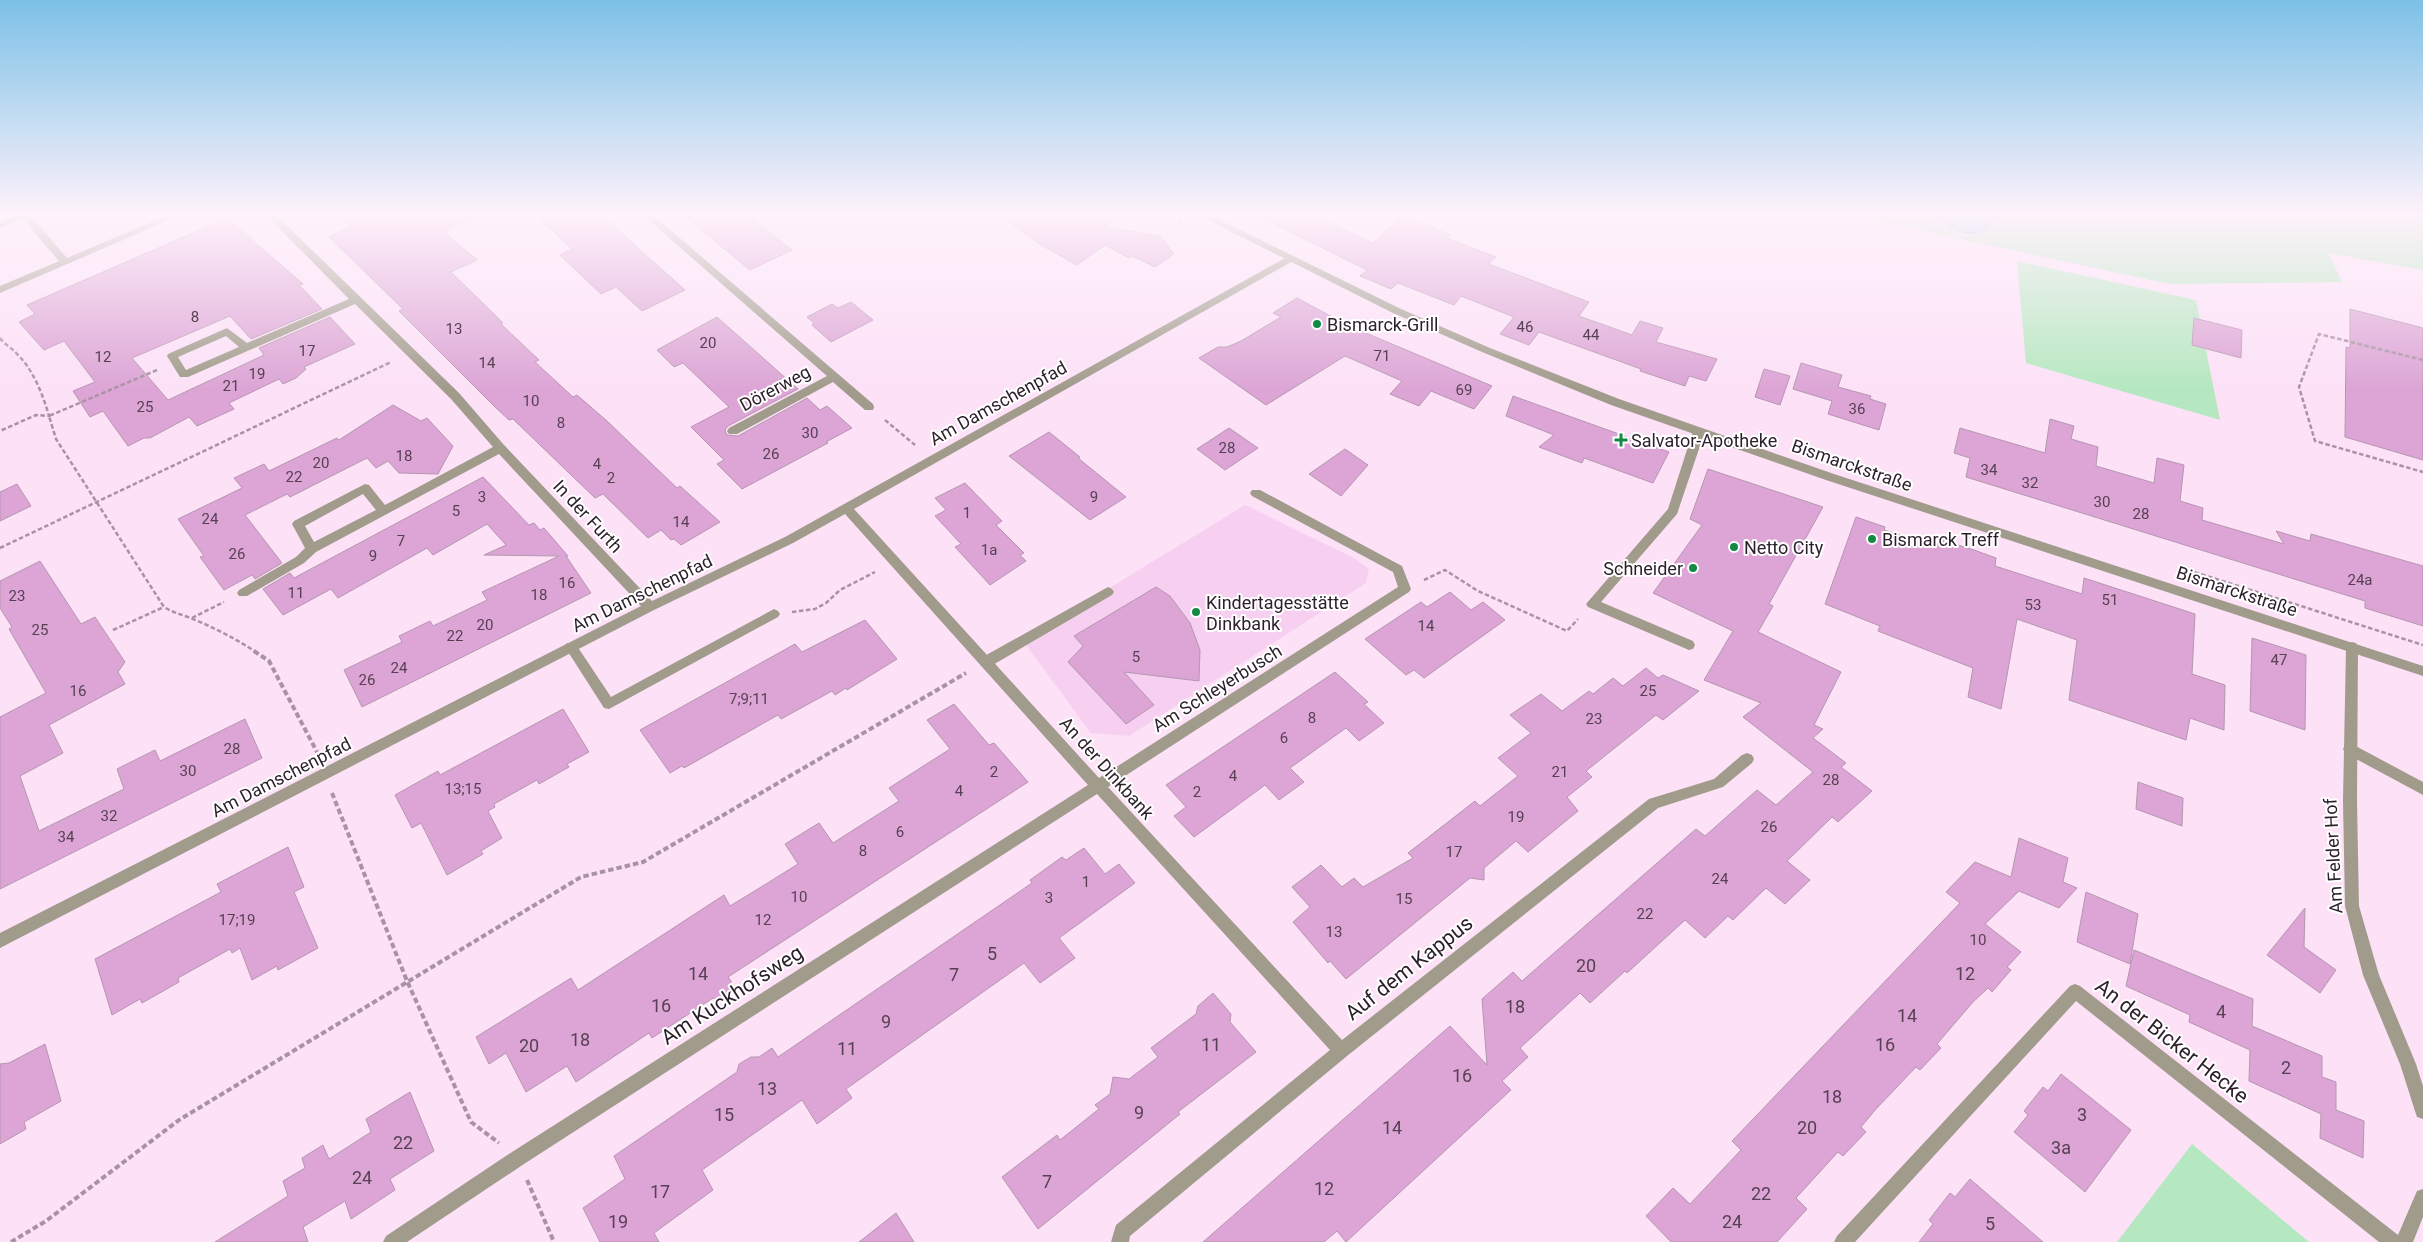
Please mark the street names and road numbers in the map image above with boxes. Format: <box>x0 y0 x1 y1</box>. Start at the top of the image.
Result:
street label: Am Damschenpfad <box>926 357 1070 449</box>
street label: Dörerweg <box>736 361 814 415</box>
street label: Bismarckstraße <box>1789 435 1915 495</box>
street label: In der Furth <box>549 475 627 557</box>
street label: Am Damschenpfad <box>568 550 716 636</box>
street label: Bismarckstraße <box>2174 562 2300 620</box>
street label: Am Schleyerbusch <box>1148 640 1286 736</box>
street label: An der Dinkbank <box>1055 712 1159 824</box>
street label: Am Damschenpfad <box>208 733 354 821</box>
street label: Am Felder Hof <box>2319 797 2347 914</box>
street label: Auf dem Kappus <box>1341 911 1477 1025</box>
street label: Am Kuckhofsweg <box>657 940 807 1050</box>
street label: An der Bicker Hecke <box>2091 974 2253 1108</box>

